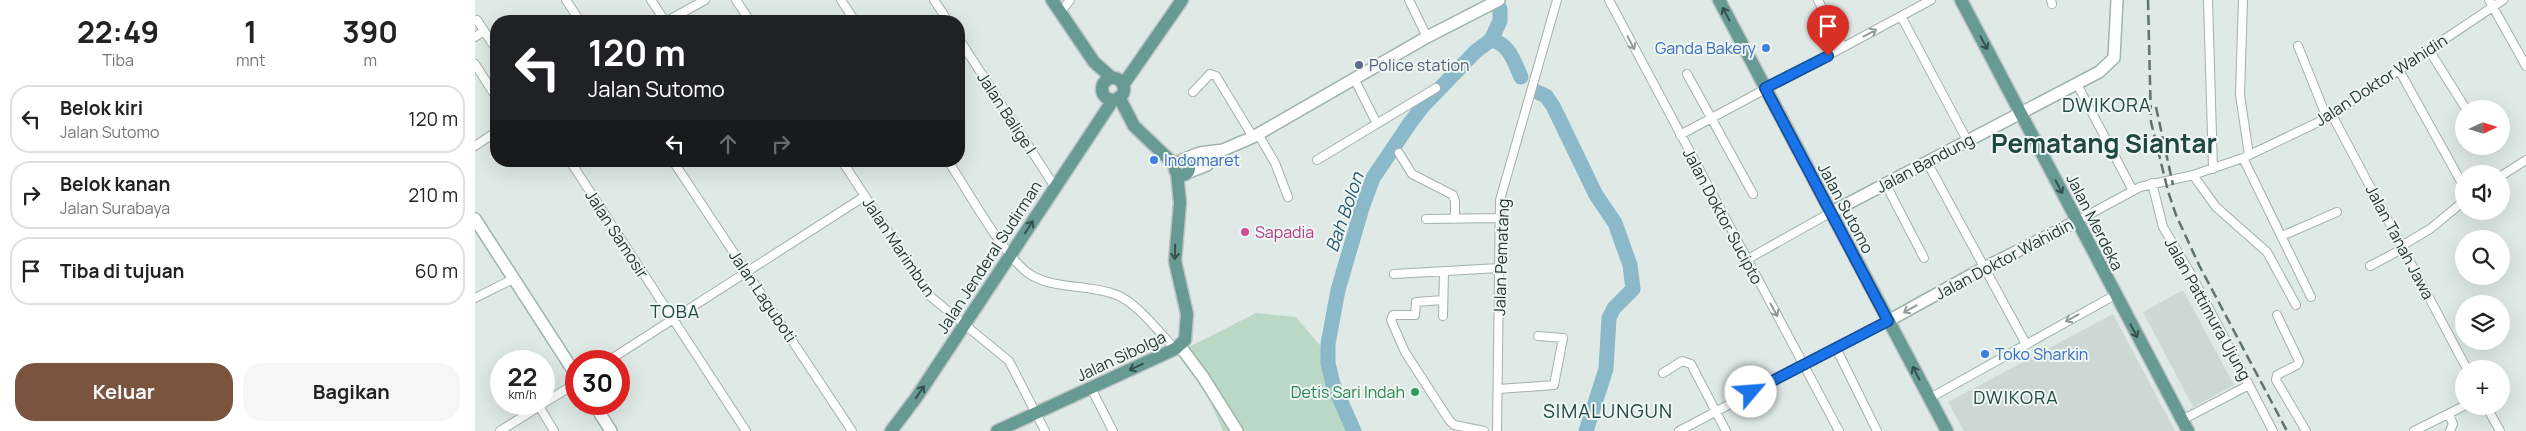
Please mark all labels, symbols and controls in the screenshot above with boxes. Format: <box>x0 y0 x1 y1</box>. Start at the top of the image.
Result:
pin <box>1807 5 1849 56</box>
one-way arrow <box>1721 7 1730 22</box>
text: 22:49 <box>77 11 159 52</box>
text: 1 <box>244 11 257 52</box>
text: 390 <box>342 11 398 52</box>
icon: arrive <box>1814 12 1842 40</box>
one-way arrow <box>1863 28 1878 38</box>
text: 120 m <box>588 29 686 77</box>
street label: Jalan Doktor Wahidin <box>2311 29 2451 131</box>
icon: left <box>505 35 570 100</box>
one-way arrow <box>1627 35 1636 50</box>
one-way arrow <box>1980 35 1989 50</box>
place label: Ganda Bakery <box>1655 37 1757 59</box>
marker: Ganda Bakery <box>1760 42 1772 54</box>
text: Tiba <box>102 49 134 71</box>
text: mnt <box>236 49 265 71</box>
text: m <box>363 49 377 71</box>
place label: Police station <box>1369 54 1470 76</box>
marker: Police station <box>1353 59 1365 71</box>
street label: Jalan Balige I <box>972 68 1042 158</box>
text: Jalan Sutomo <box>588 74 725 104</box>
district label: DWIKORA <box>2062 92 2152 118</box>
text: Belok kiri <box>60 95 143 121</box>
north arrow <box>2455 100 2510 155</box>
map controls <box>2455 100 2510 415</box>
icon: left <box>17 105 45 133</box>
text: 120 m <box>408 106 458 132</box>
text: Jalan Sutomo <box>60 121 160 143</box>
district label: Pematang Siantar <box>1991 125 2217 161</box>
street label: Jalan Bandung <box>1872 128 1978 198</box>
icon: left <box>661 130 689 158</box>
icon: ahead <box>714 130 742 158</box>
icon: right <box>767 130 795 158</box>
street label: Jalan Doktor Sucipto <box>1678 144 1768 288</box>
place label: Indomaret <box>1164 149 1240 171</box>
marker: Indomaret <box>1148 154 1160 166</box>
street label: Jalan Sutomo <box>1813 159 1879 257</box>
button: sound <box>2455 165 2510 220</box>
water label: Bah Bolon <box>1319 168 1369 255</box>
street label: Jalan Merdeka <box>2061 170 2129 274</box>
text: Belok kanan <box>60 171 170 197</box>
street label: Jalan Jenderal Sudirman <box>931 176 1047 338</box>
one-way arrow <box>2055 179 2064 194</box>
icon: right <box>17 181 45 209</box>
street label: Jalan Tanah Jawa <box>2361 181 2439 303</box>
text: 210 m <box>408 182 458 208</box>
street label: Jalan Samosir <box>580 186 654 283</box>
street label: Jalan Marimbun <box>858 193 940 301</box>
text: Jalan Surabaya <box>60 197 170 219</box>
street label: Jalan Pematang <box>1488 198 1514 316</box>
street label: Jalan Doktor Wahidin <box>1931 213 2077 305</box>
one-way arrow <box>1024 220 1034 234</box>
place label: Sapadia <box>1255 221 1314 243</box>
marker: Sapadia <box>1239 226 1251 238</box>
button: search <box>2455 230 2510 285</box>
street label: Jalan Pattimura Ujung <box>2160 234 2256 384</box>
one-way arrow <box>1171 244 1180 260</box>
street label: Jalan Laguboti <box>724 246 802 346</box>
icon: arrive <box>17 257 45 285</box>
text: Tiba di tujuan <box>60 258 184 284</box>
text: 60 m <box>415 258 458 284</box>
button: layers <box>2455 295 2510 350</box>
district label: TOBA <box>650 299 700 323</box>
one-way arrow <box>1769 302 1779 317</box>
one-way arrow <box>1903 305 1918 314</box>
one-way arrow <box>2065 314 2080 324</box>
one-way arrow <box>2130 323 2139 338</box>
street label: Jalan Sibolga <box>1073 326 1169 386</box>
place label: Toko Sharkin <box>1995 343 2088 365</box>
marker: Toko Sharkin <box>1979 348 1991 360</box>
speed limit sign: 30 <box>565 350 630 415</box>
text: 22 <box>508 359 537 394</box>
button: + <box>2455 360 2510 415</box>
button: Keluar <box>15 363 233 421</box>
button: Bagikan <box>243 363 460 421</box>
one-way arrow <box>1129 363 1144 372</box>
position arrow <box>1724 365 1776 417</box>
one-way arrow <box>1911 365 1921 380</box>
place label: Detis Sari Indah <box>1291 381 1405 403</box>
one-way arrow <box>915 385 925 399</box>
district label: DWIKORA <box>1973 385 2059 409</box>
text: km/h <box>509 386 536 403</box>
marker: Detis Sari Indah <box>1409 386 1421 398</box>
district label: SIMALUNGUN <box>1543 398 1673 424</box>

